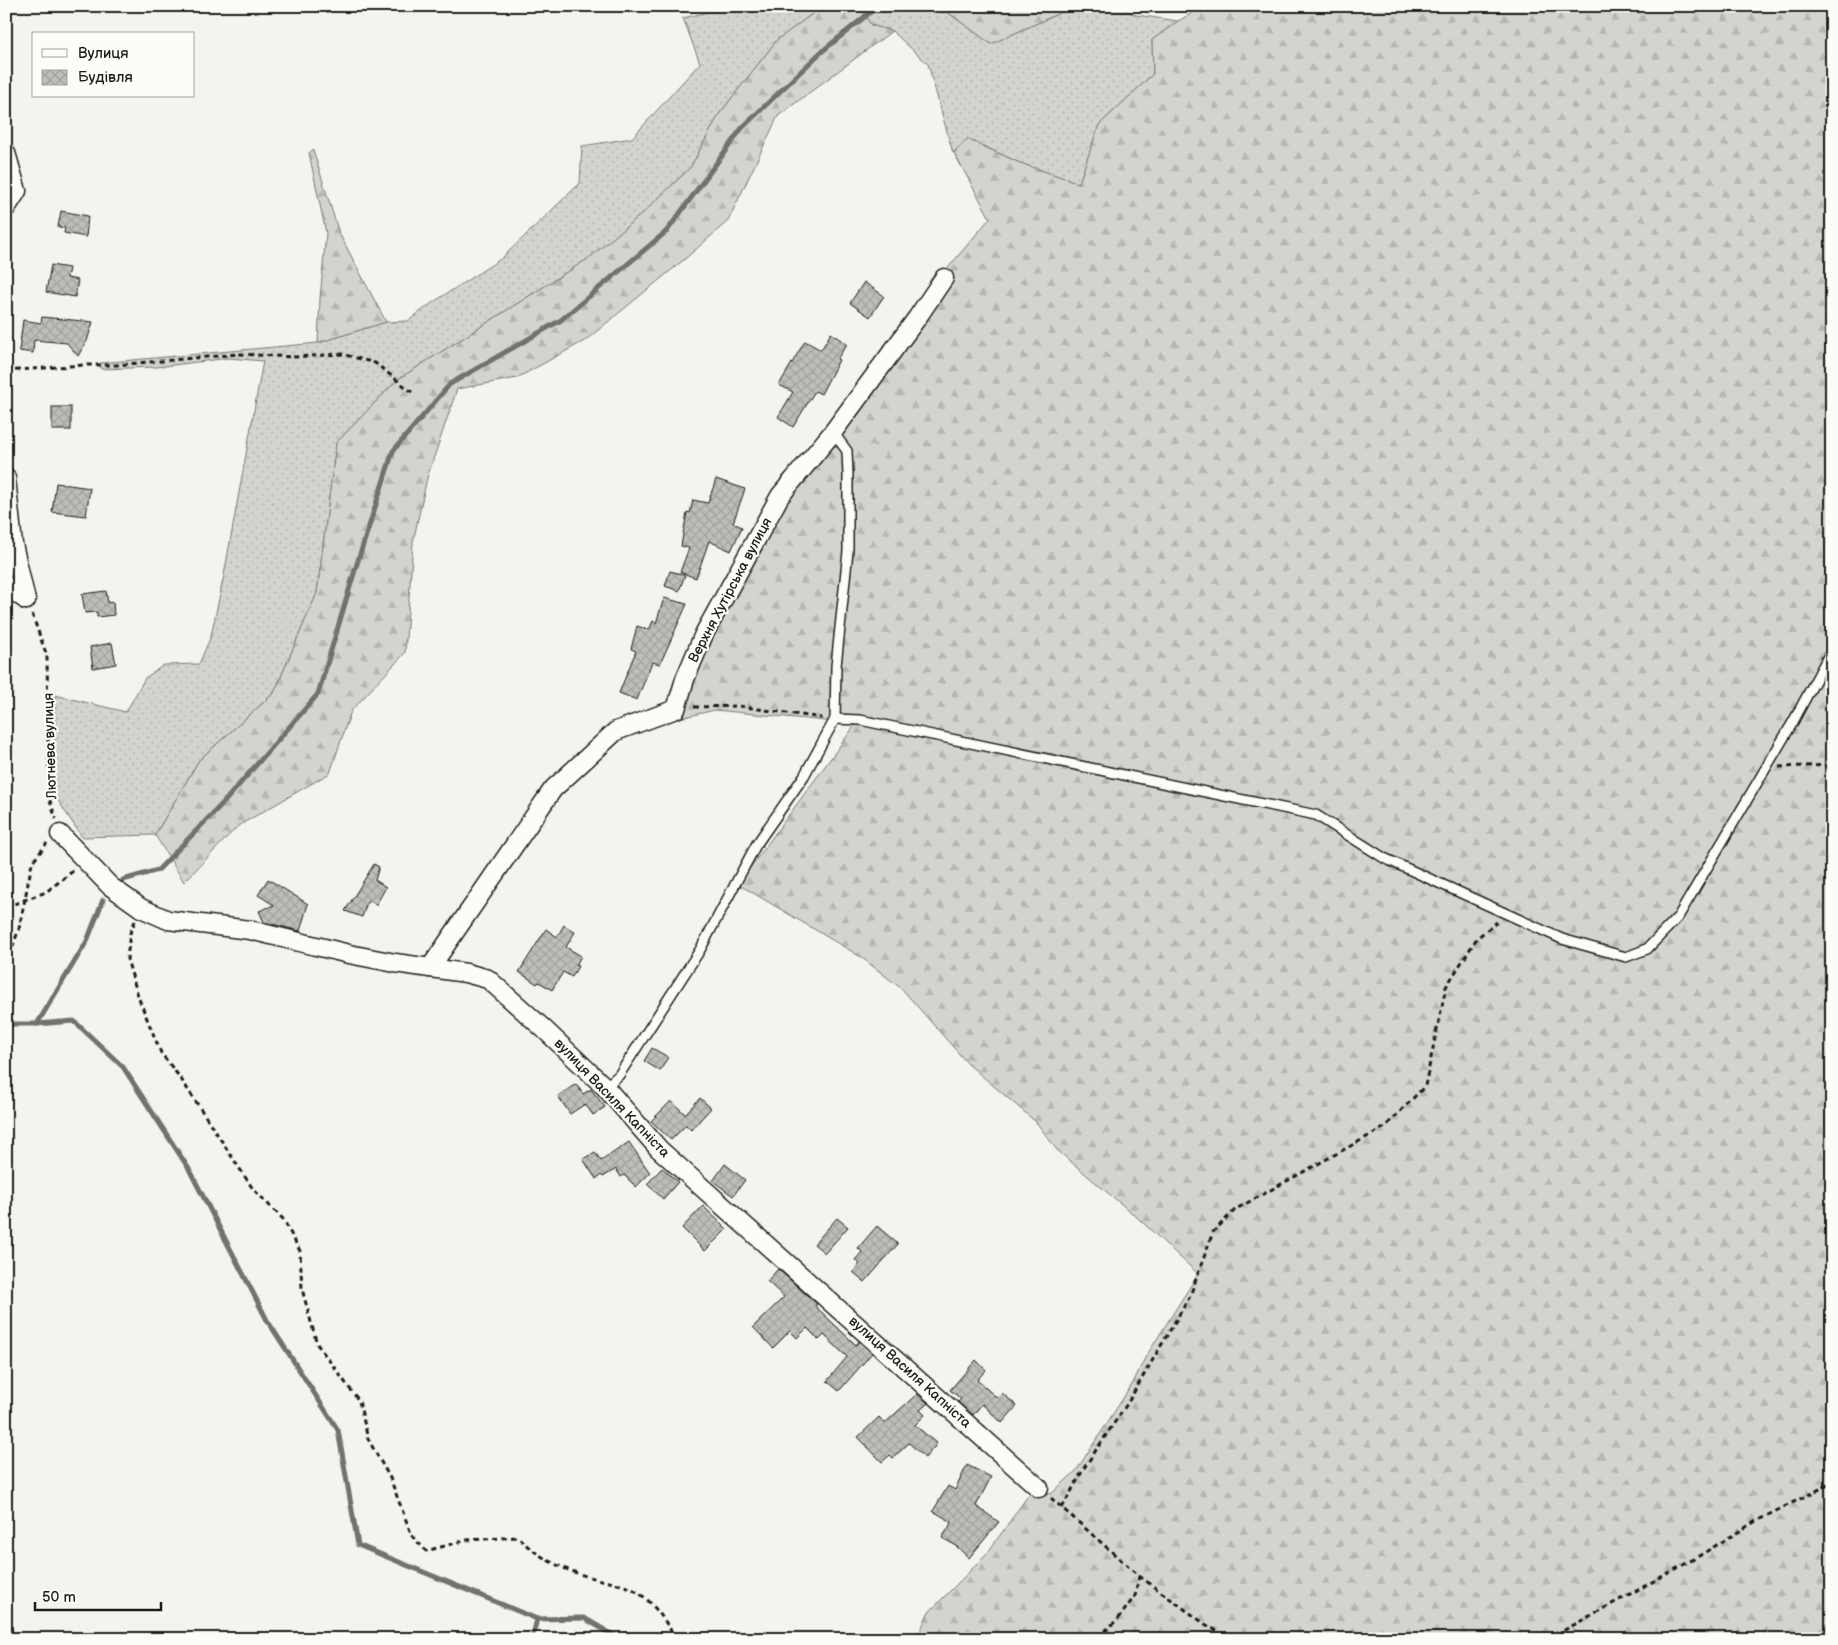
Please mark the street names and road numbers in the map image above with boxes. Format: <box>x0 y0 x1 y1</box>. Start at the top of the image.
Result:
street label: Верхня Хутірська вулиця <box>685 514 776 665</box>
street label: Лютнева вулиця <box>40 692 60 800</box>
street label: вулиця Василя Капніста <box>551 1035 674 1162</box>
street label: вулиця Василя Капніста <box>845 1313 975 1432</box>

